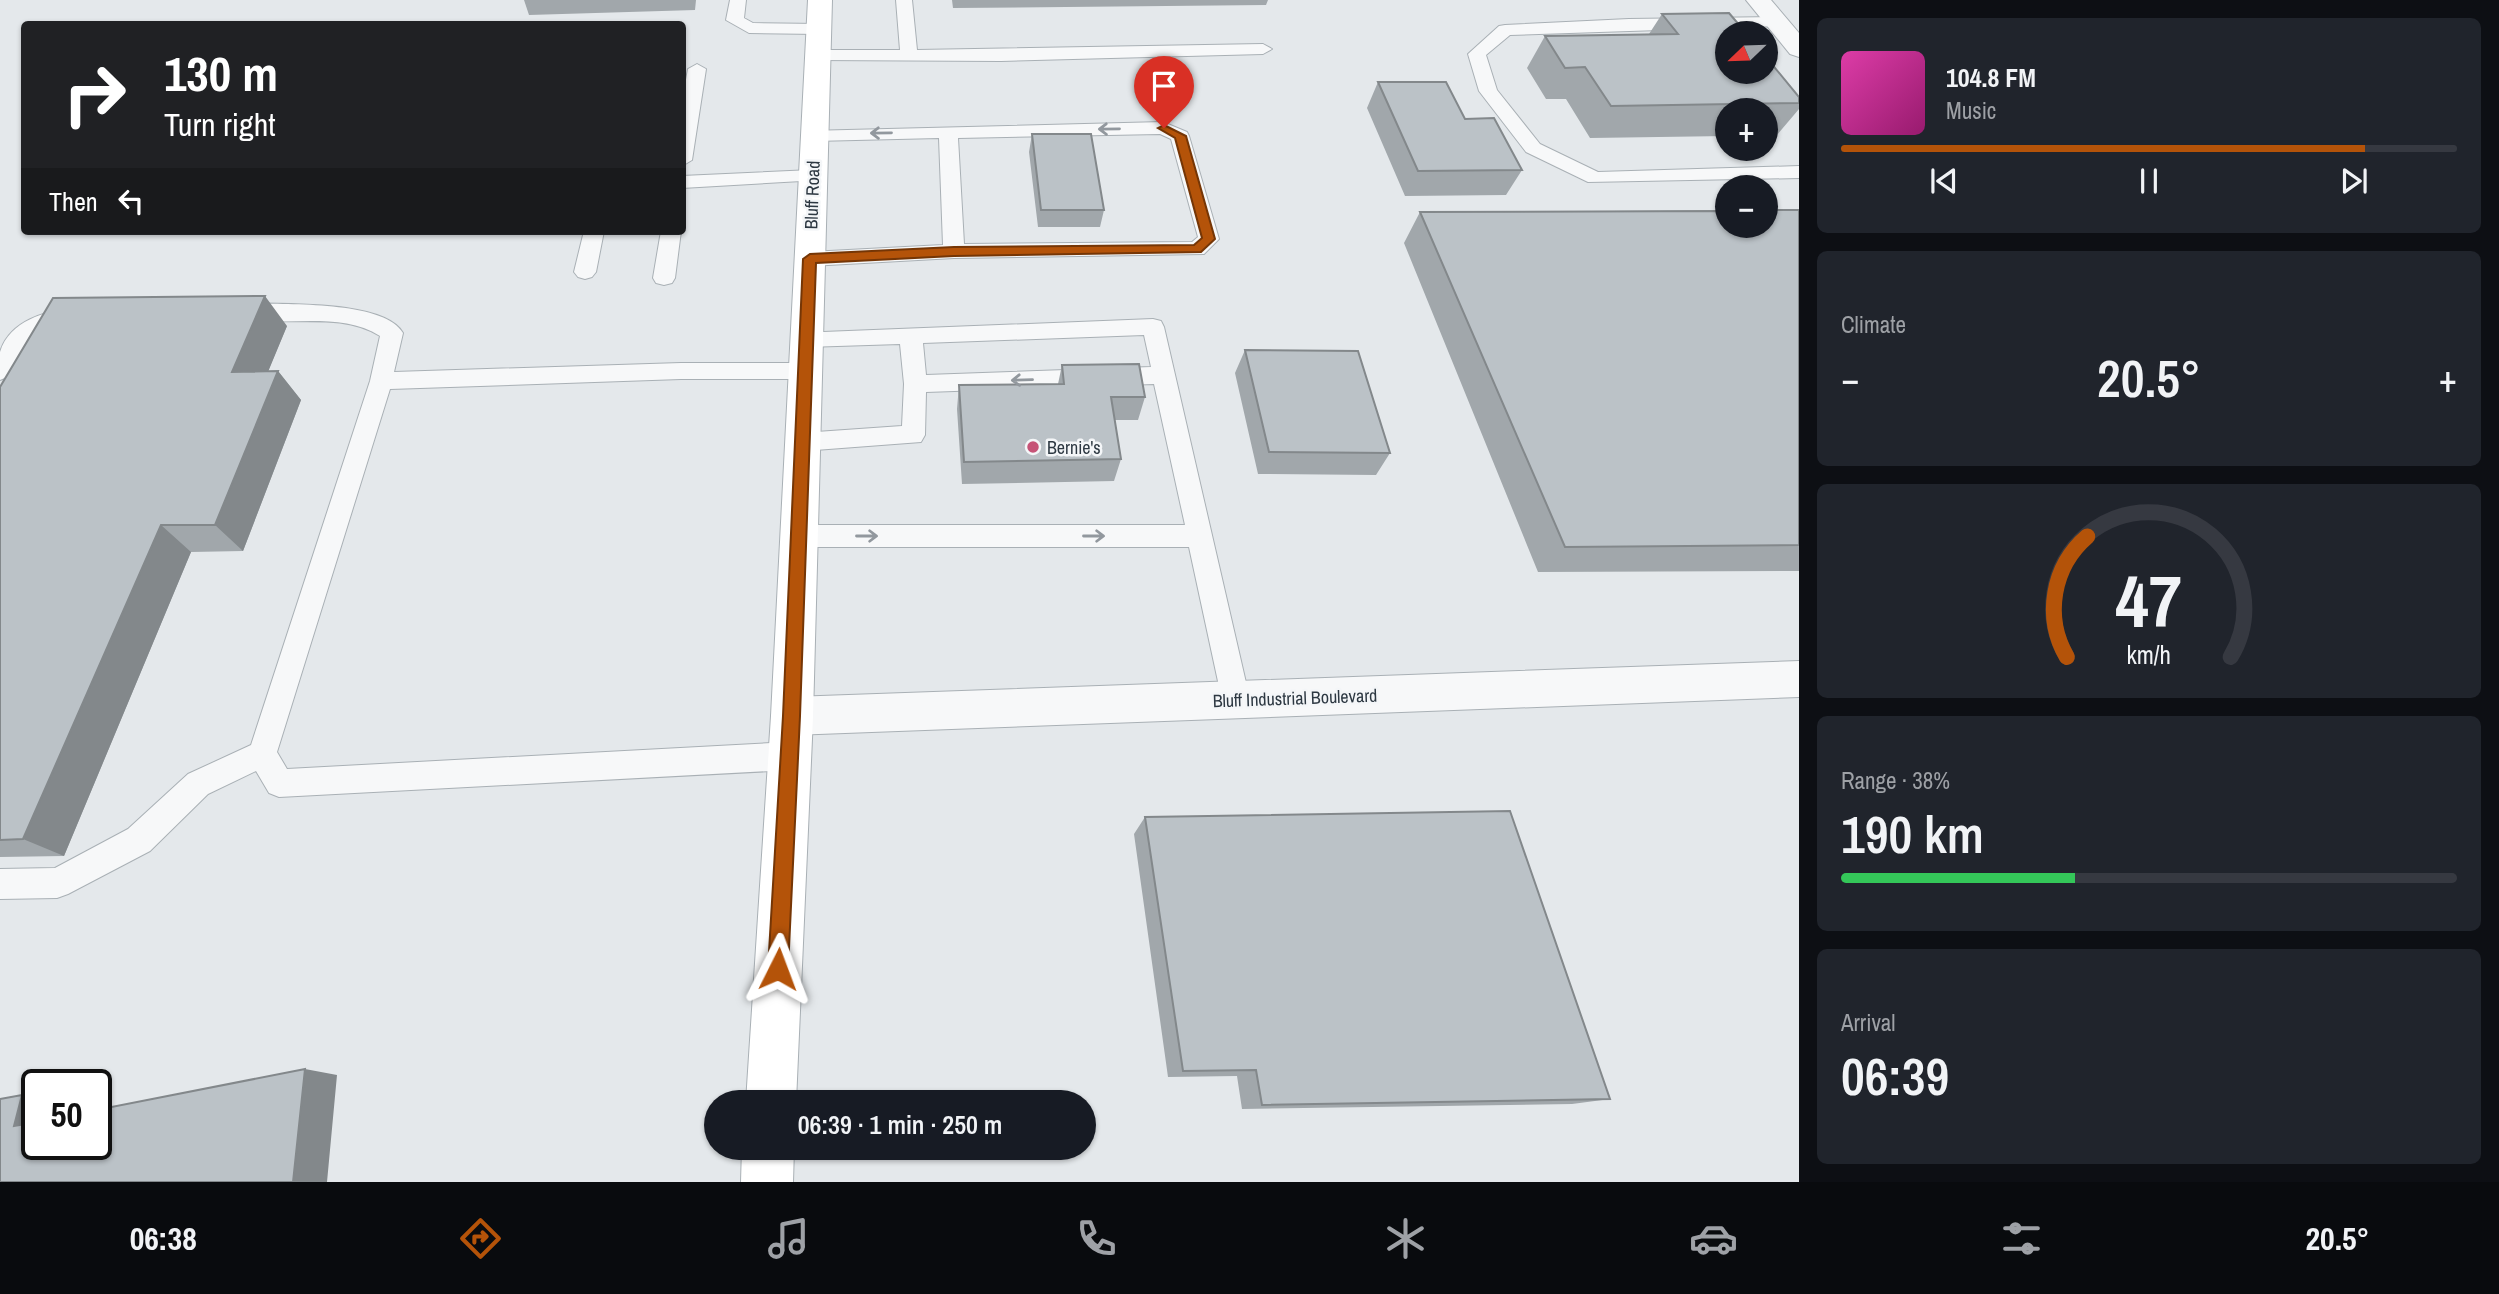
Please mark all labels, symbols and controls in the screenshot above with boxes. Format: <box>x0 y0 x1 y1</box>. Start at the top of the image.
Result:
north arrow <box>1715 21 1778 84</box>
map controls <box>1715 21 1778 238</box>
text: 130 m <box>164 40 278 106</box>
icon: right <box>49 49 140 140</box>
pin <box>1134 56 1194 128</box>
text: 104.8 FM <box>1946 60 2036 95</box>
icon: arrive <box>1145 67 1183 105</box>
text: Music <box>1946 95 1996 126</box>
button: + <box>1715 98 1778 161</box>
text: Turn right <box>164 103 276 146</box>
one-way arrow <box>1097 122 1120 136</box>
one-way arrow <box>870 127 893 140</box>
street label: Bluff Road <box>798 160 826 230</box>
icon: previous <box>1925 162 1963 200</box>
icon: pause <box>2130 162 2168 200</box>
icon: next <box>2335 162 2373 200</box>
button: − <box>1715 175 1778 238</box>
icon: left <box>112 182 150 220</box>
text: Then <box>49 184 98 219</box>
text: Climate <box>1841 309 1906 340</box>
text: 20.5° <box>2097 343 2201 413</box>
text: − <box>1841 353 1859 404</box>
text: + <box>2439 353 2457 404</box>
one-way arrow <box>1011 373 1034 386</box>
place label: Bernie's <box>1047 435 1101 460</box>
marker: Bernie's <box>1025 439 1041 455</box>
one-way arrow <box>855 529 878 543</box>
one-way arrow <box>1083 529 1106 543</box>
text: 47 <box>2116 552 2182 650</box>
text: km/h <box>2127 638 2171 672</box>
street label: Bluff Industrial Boulevard <box>1212 683 1378 713</box>
text: Range · 38% <box>1841 765 1950 796</box>
text: 190 km <box>1841 799 1984 869</box>
position arrow <box>741 932 815 1006</box>
text: Arrival <box>1841 1007 1896 1038</box>
text: 06:39 <box>1841 1041 1949 1111</box>
speed limit sign: 50 <box>21 1069 112 1160</box>
text: 06:39 · 1 min · 250 m <box>798 1107 1002 1142</box>
icon: directions <box>456 1214 505 1263</box>
icon: music <box>764 1214 813 1263</box>
icon: phone <box>1072 1214 1121 1263</box>
icon: climate <box>1381 1214 1430 1263</box>
icon: car <box>1689 1214 1738 1263</box>
icon: filters <box>1997 1214 2046 1263</box>
text: 06:38 <box>130 1217 197 1260</box>
text: 20.5° <box>2305 1217 2369 1260</box>

